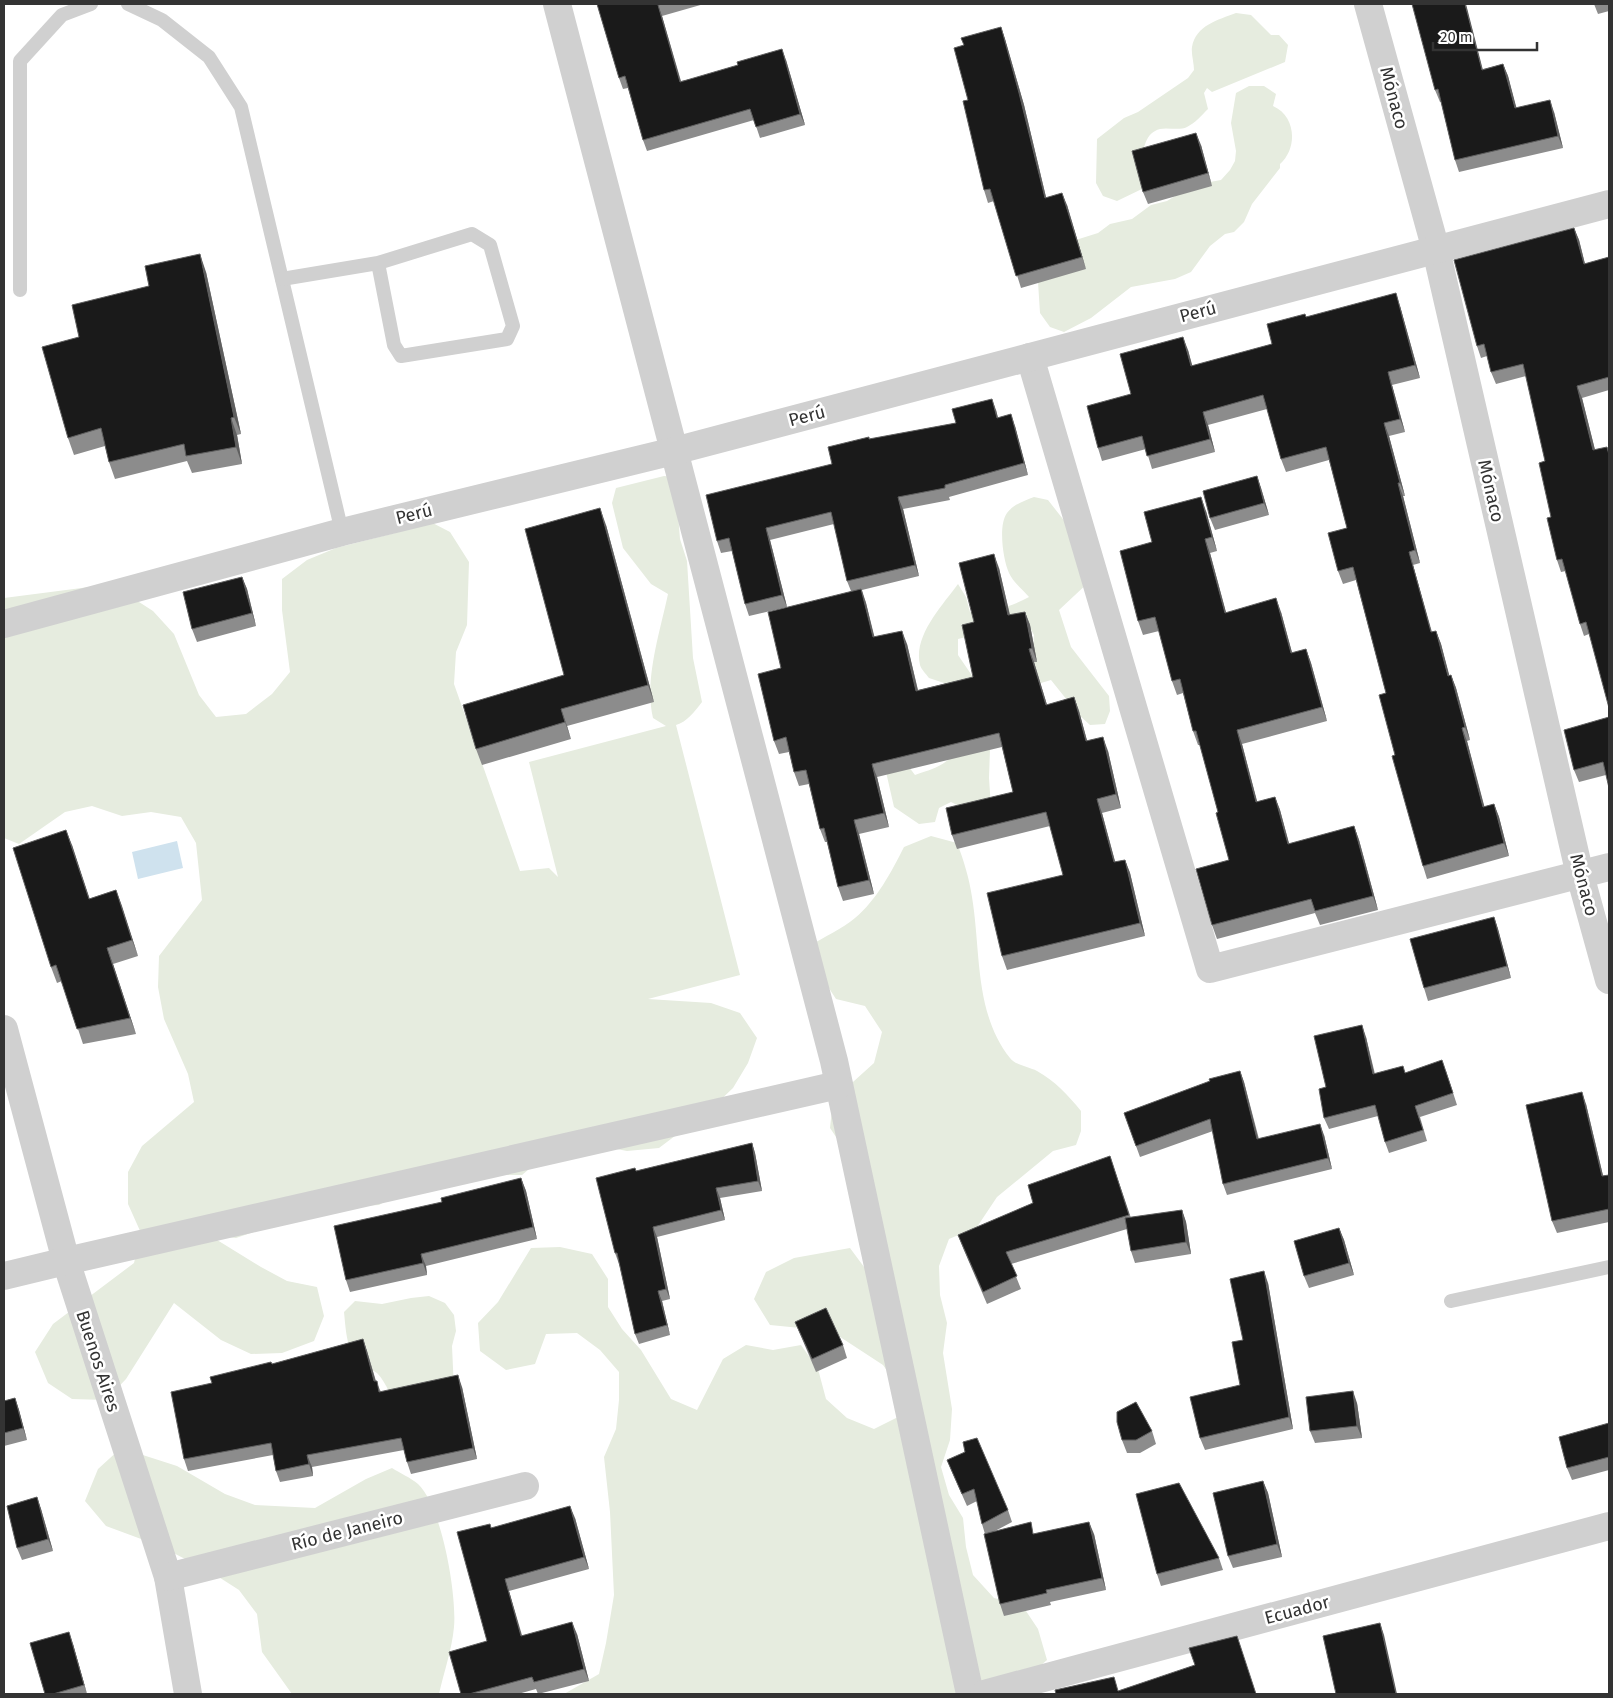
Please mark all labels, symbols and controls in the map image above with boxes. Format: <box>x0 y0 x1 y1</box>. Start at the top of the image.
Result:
scale bar <box>1433 20 1537 52</box>
text: 20 m <box>1440 28 1473 46</box>
street label: Mónaco <box>1375 64 1413 132</box>
street label: Perú <box>1177 297 1219 327</box>
street label: Perú <box>786 401 828 431</box>
street label: Mónaco <box>1473 458 1509 524</box>
street label: Perú <box>393 499 435 529</box>
street label: Mónaco <box>1565 851 1603 919</box>
street label: Buenos Aires <box>71 1307 125 1415</box>
street label: Río de Janeiro <box>289 1507 405 1555</box>
street label: Ecuador <box>1262 1591 1332 1629</box>

